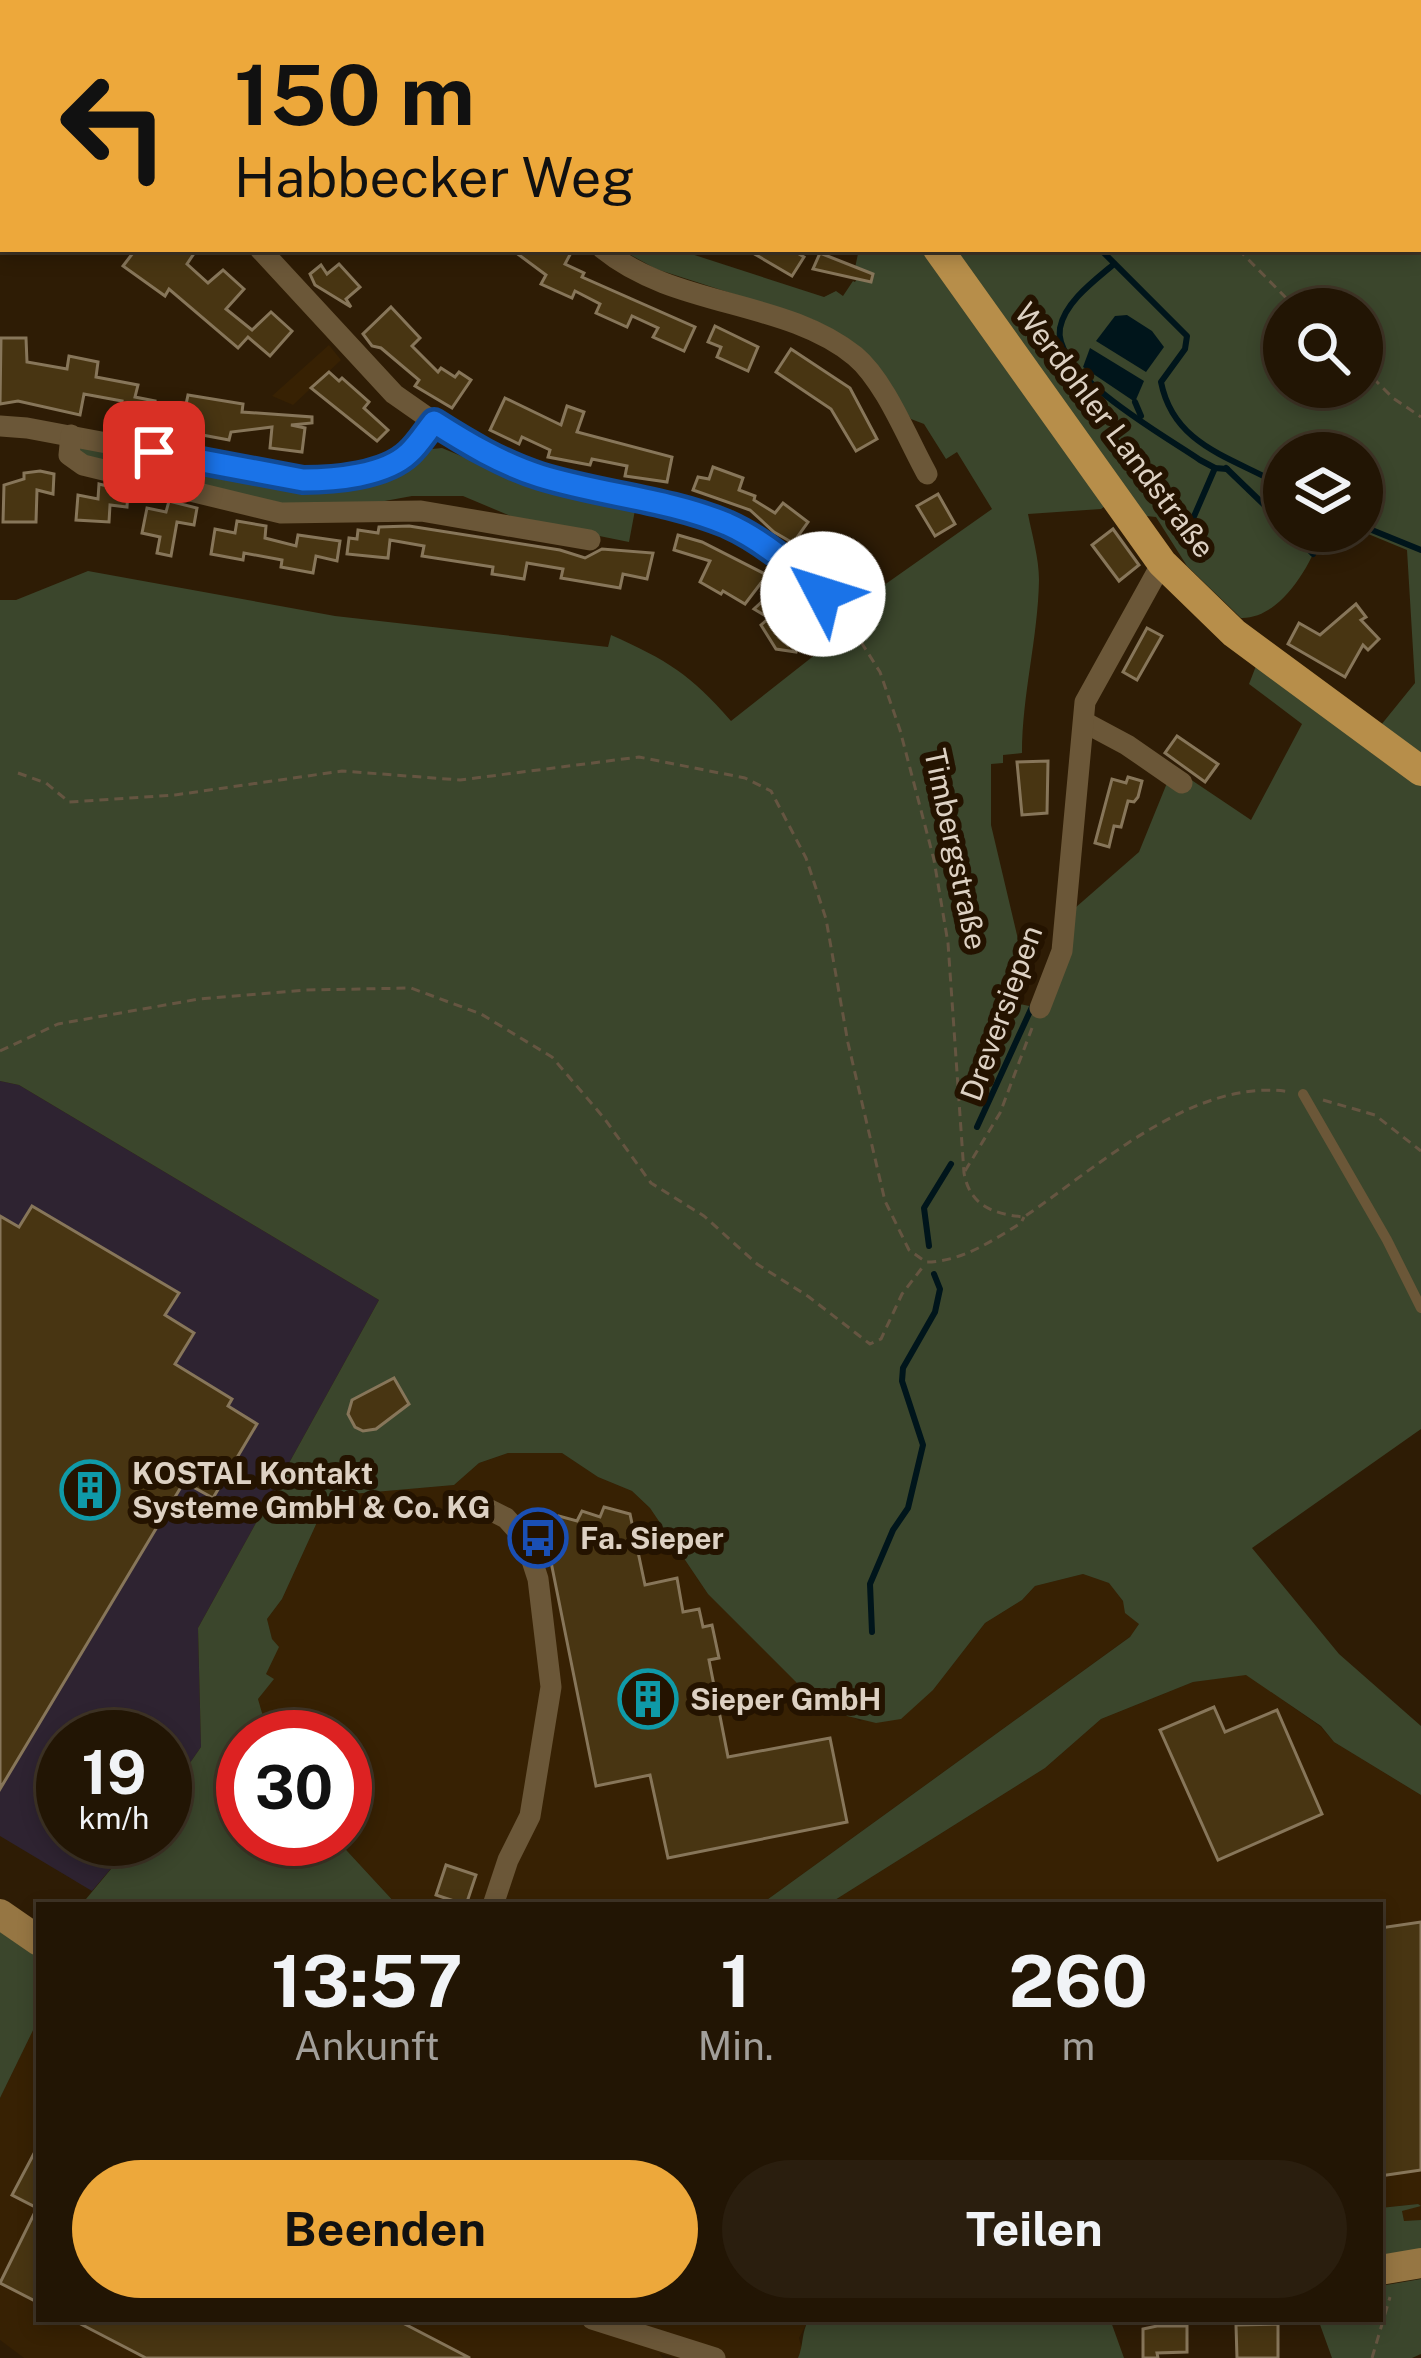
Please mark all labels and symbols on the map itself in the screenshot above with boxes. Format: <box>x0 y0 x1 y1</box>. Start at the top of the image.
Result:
street label: Werdohler Landstraße <box>1007 295 1223 565</box>
pin <box>103 401 205 503</box>
position arrow <box>760 531 886 657</box>
street label: Timbergstraße <box>917 745 995 953</box>
street label: Dreversiepen <box>953 920 1049 1106</box>
place label: KOSTAL Kontakt Systeme GmbH & Co. KG <box>132 1455 491 1525</box>
building icon: KOSTAL Kontakt Systeme GmbH & Co. KG <box>59 1459 121 1521</box>
bus stop icon: Fa. Sieper <box>507 1507 569 1569</box>
place label: Fa. Sieper <box>580 1520 724 1556</box>
building icon: Sieper GmbH <box>617 1668 679 1730</box>
place label: Sieper GmbH <box>690 1681 881 1717</box>
speed limit sign: 30 <box>216 1710 372 1866</box>

